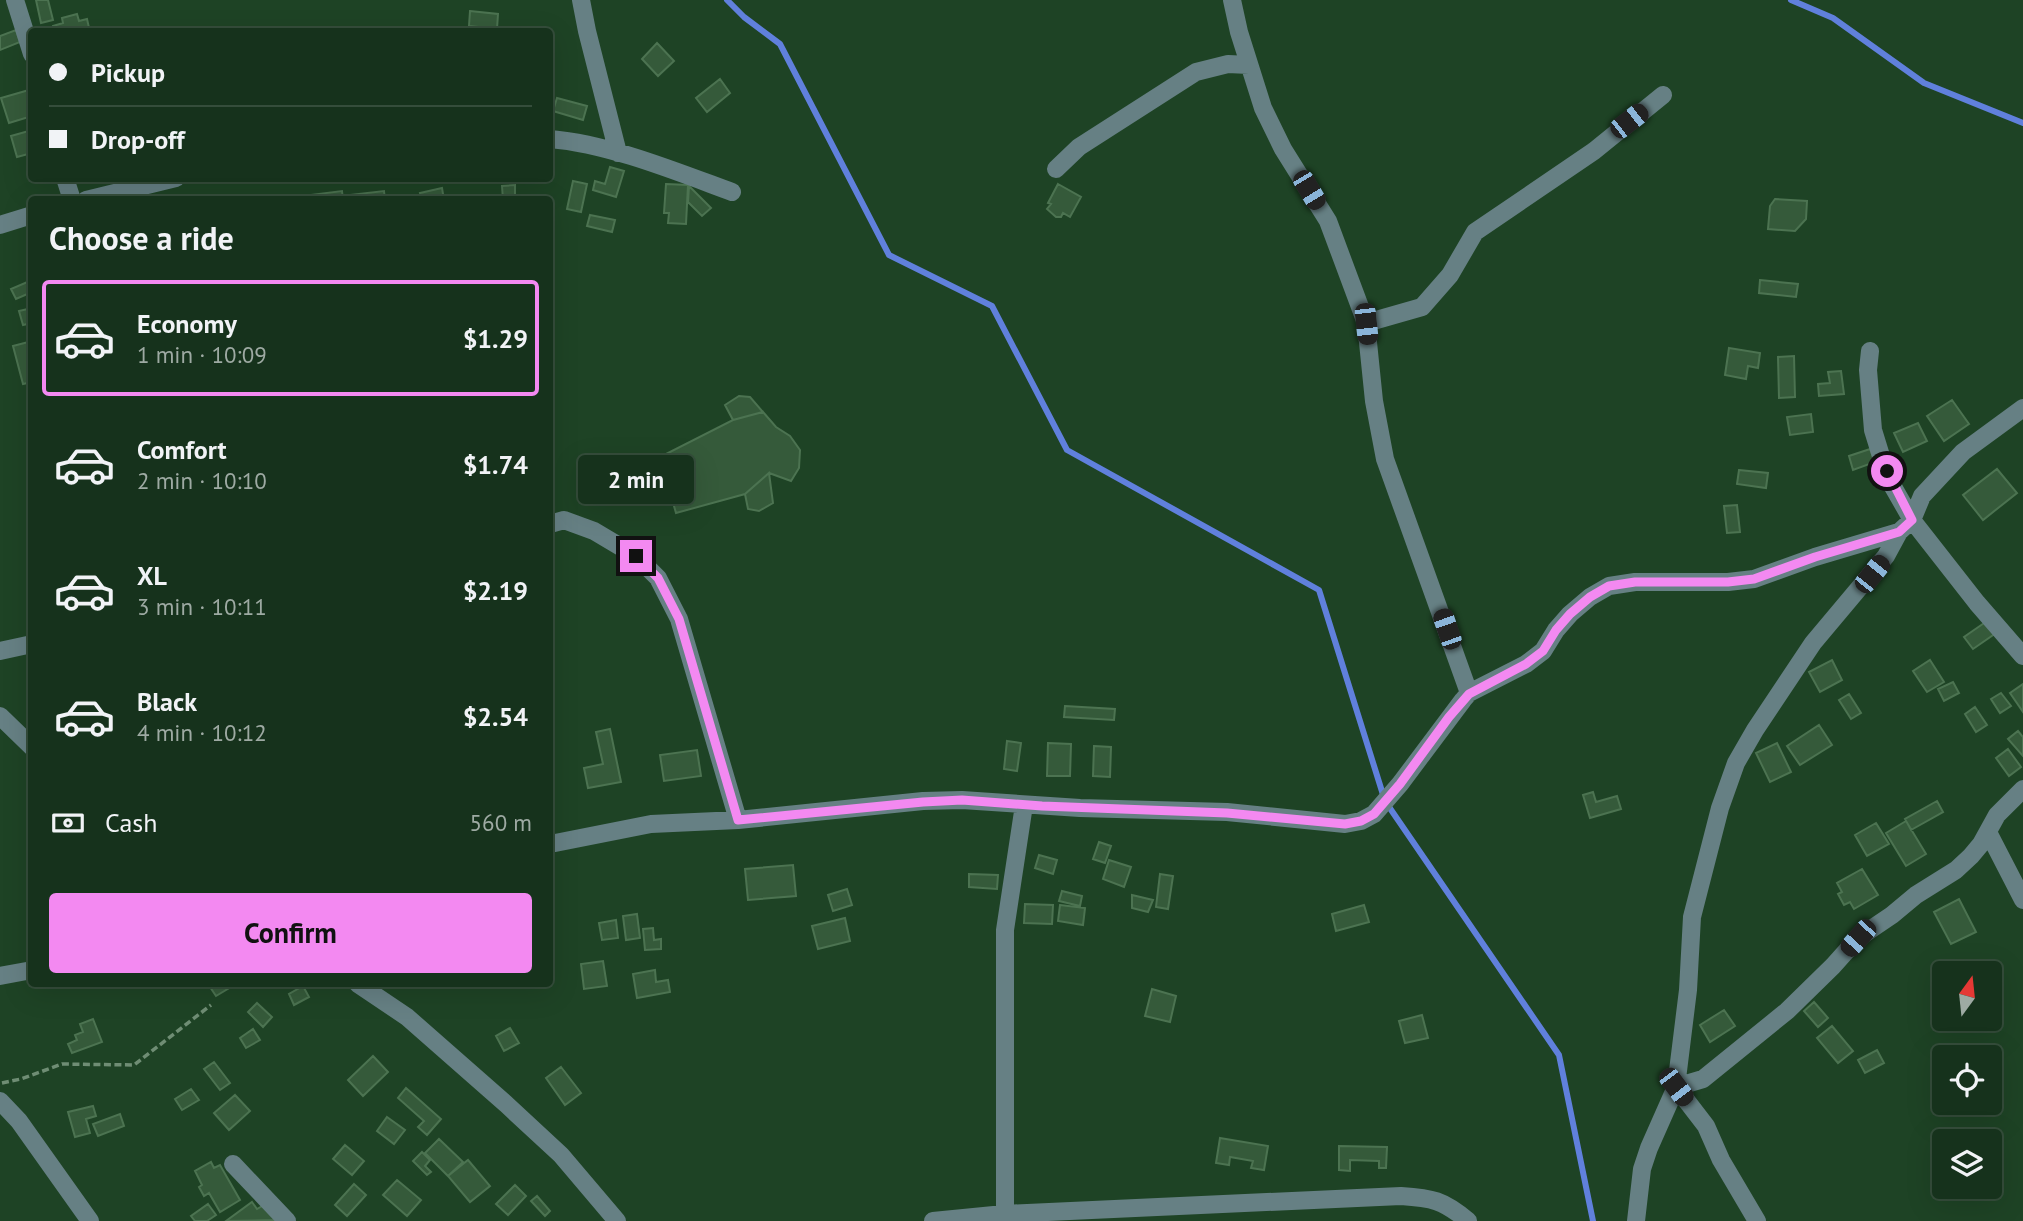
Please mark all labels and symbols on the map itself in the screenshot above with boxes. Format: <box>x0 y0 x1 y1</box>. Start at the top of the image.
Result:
car <box>1606 100 1653 142</box>
car <box>1290 167 1329 213</box>
car <box>1354 302 1379 346</box>
callout: 2 min <box>578 454 694 504</box>
route start <box>1871 455 1903 487</box>
route end <box>620 540 652 572</box>
car <box>1851 551 1894 597</box>
car <box>1431 606 1464 652</box>
car <box>1837 915 1880 961</box>
north arrow <box>1932 961 2002 1031</box>
car <box>1655 1064 1698 1110</box>

